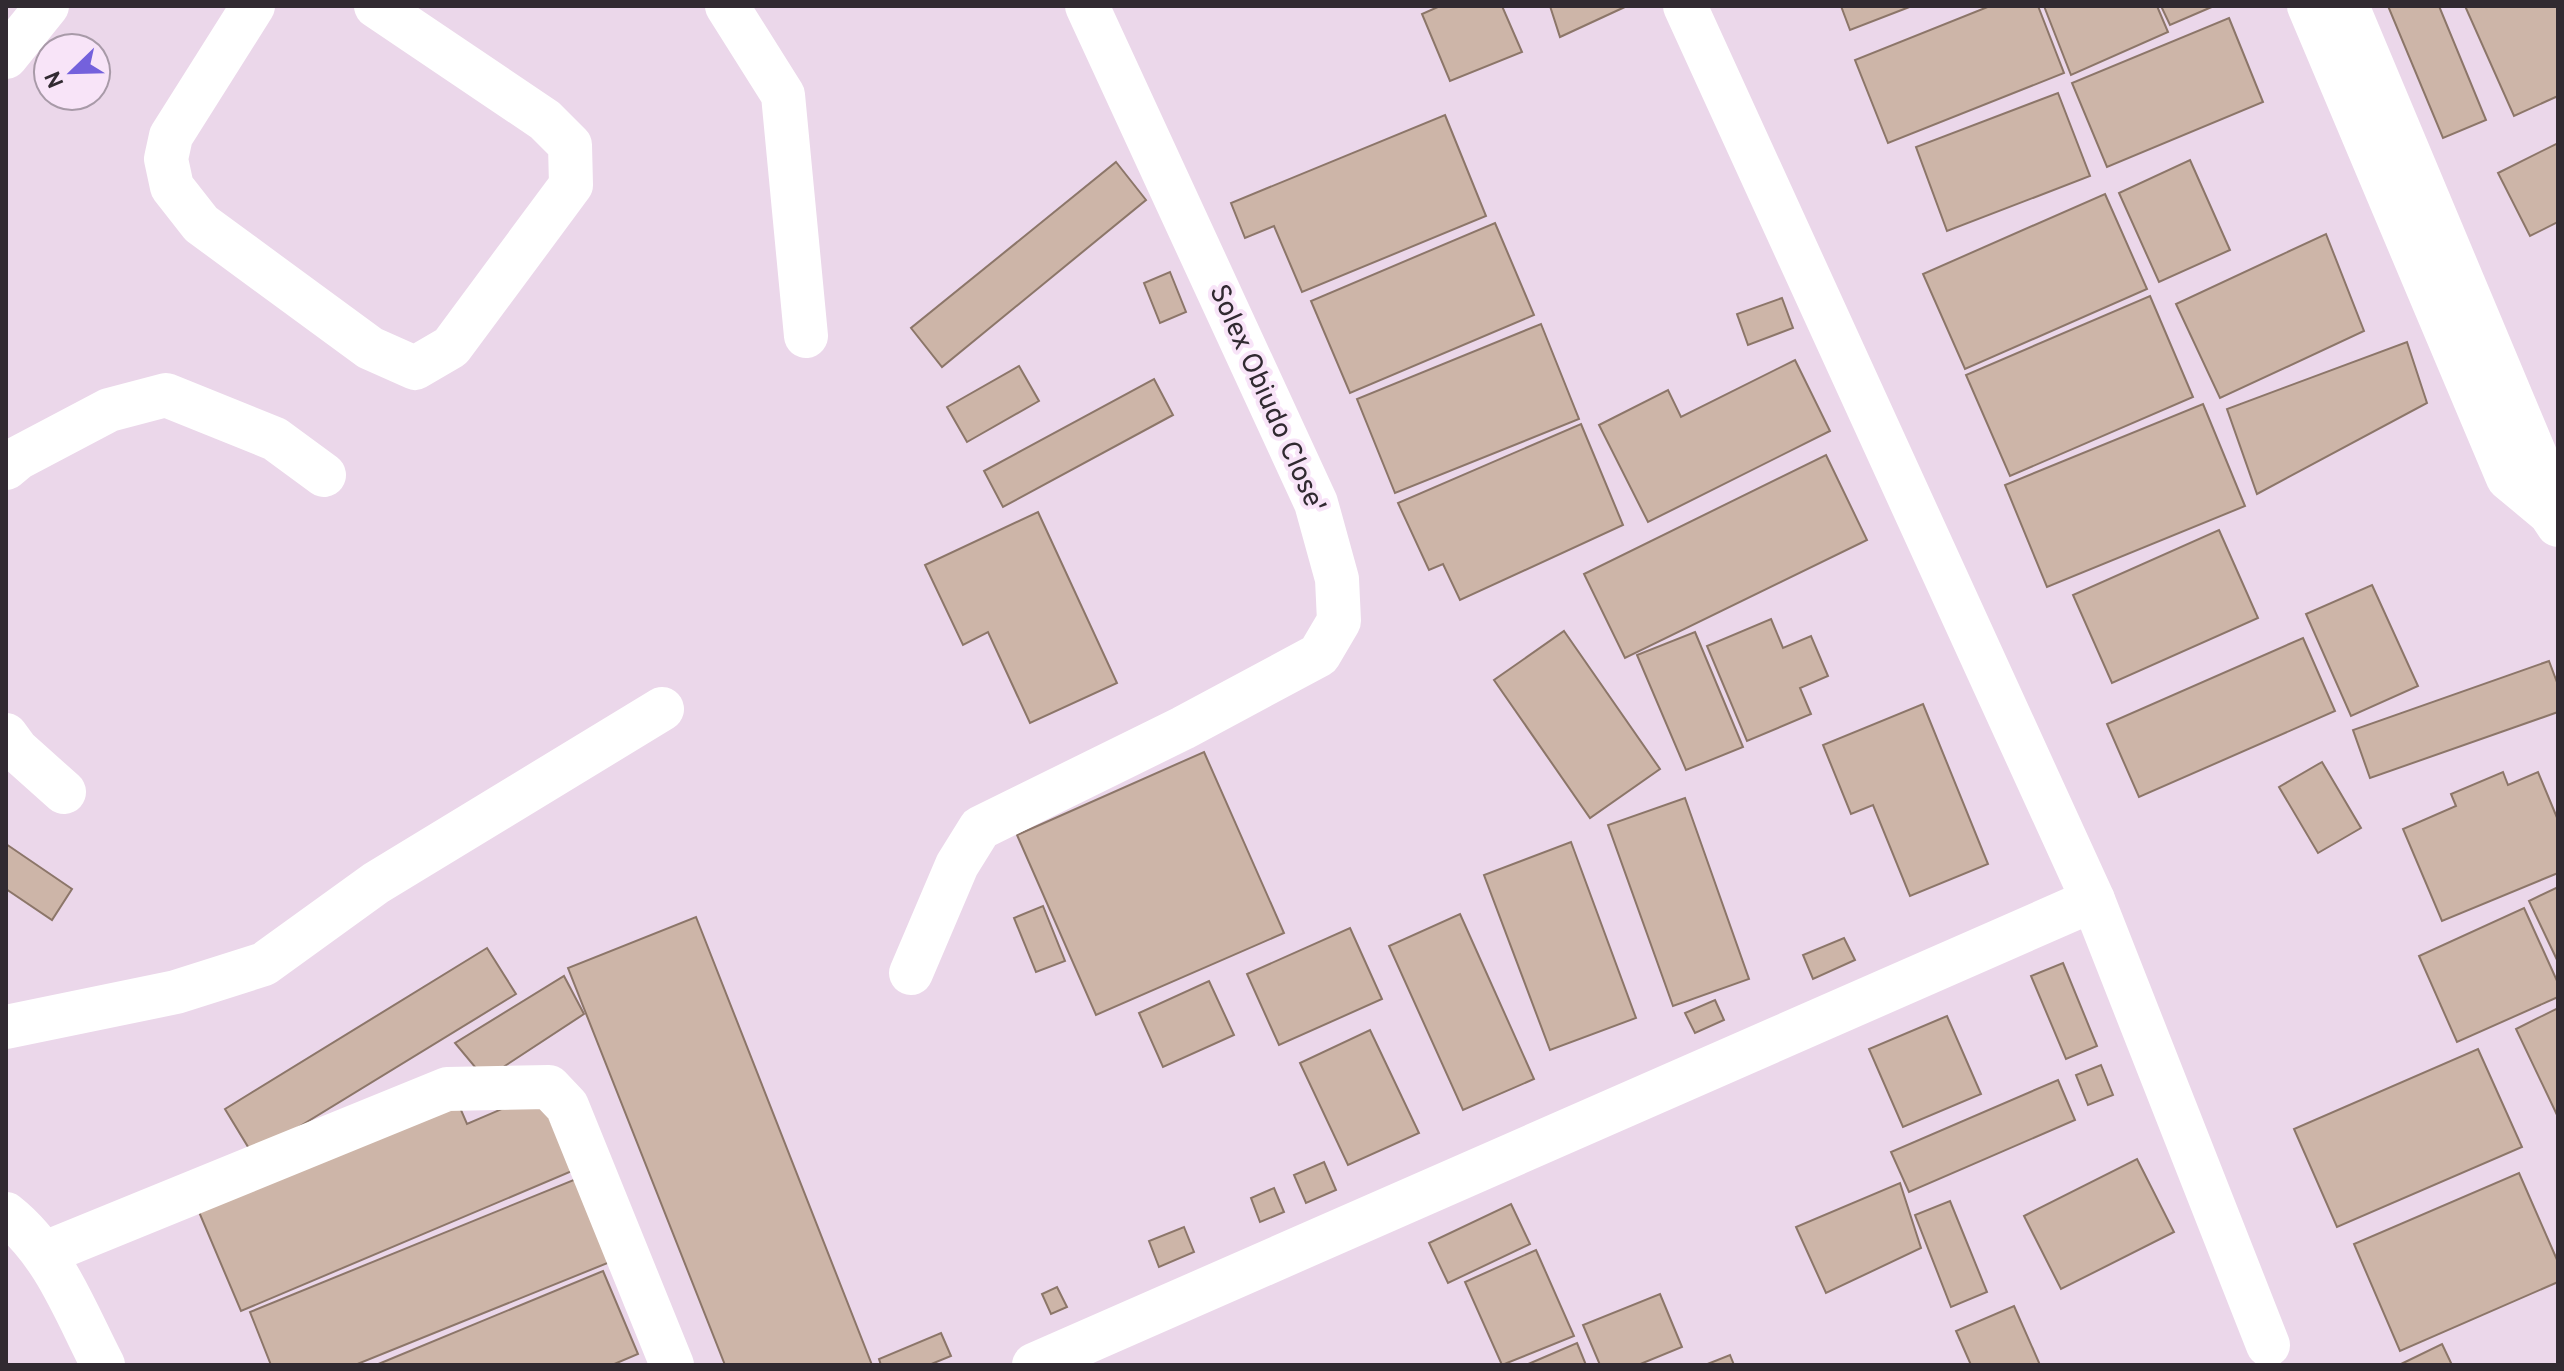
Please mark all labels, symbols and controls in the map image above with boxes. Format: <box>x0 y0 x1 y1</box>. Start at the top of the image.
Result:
north arrow <box>32 32 112 112</box>
text: N <box>40 66 71 91</box>
street label: Solex Obiudo Close' <box>1200 279 1332 519</box>

